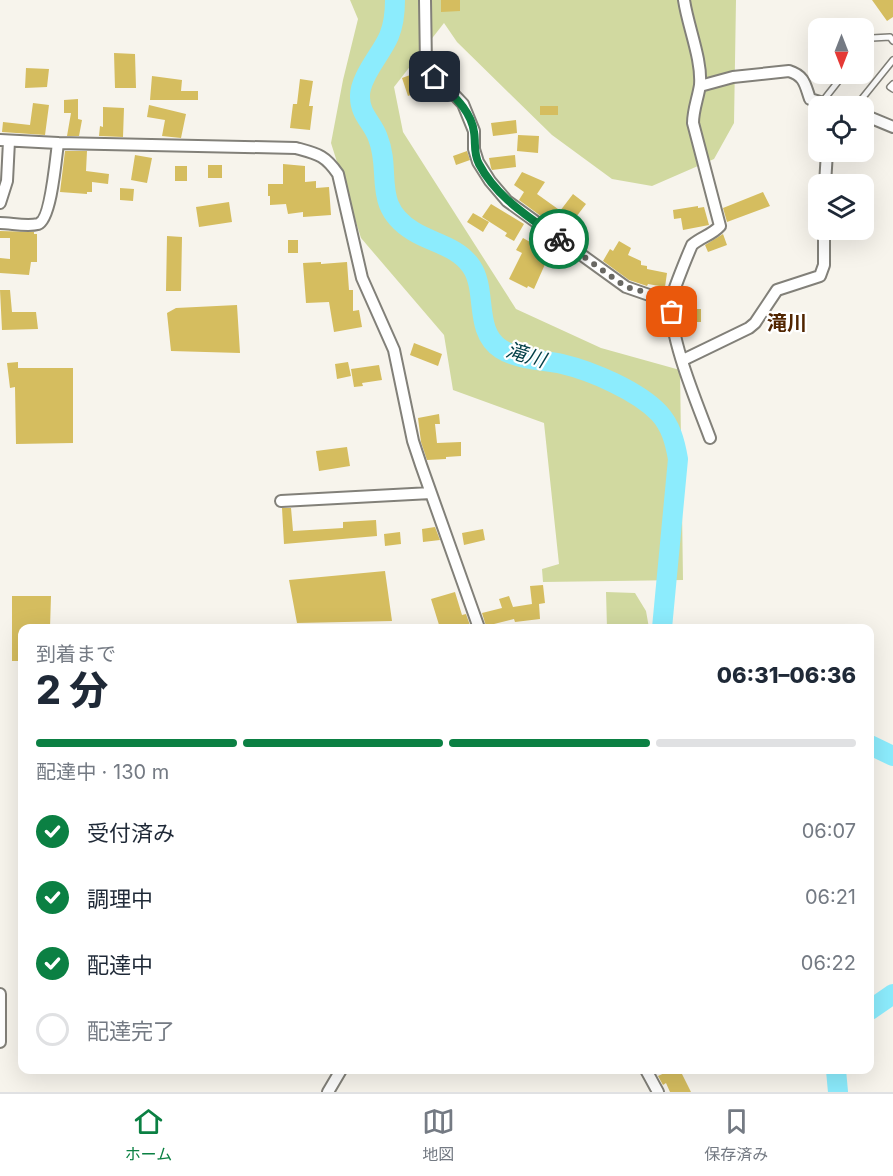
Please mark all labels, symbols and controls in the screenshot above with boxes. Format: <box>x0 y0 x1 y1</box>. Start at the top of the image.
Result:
north arrow <box>808 18 874 84</box>
map controls <box>808 18 874 240</box>
pin <box>409 51 460 102</box>
icon: home <box>418 60 451 93</box>
button: locate <box>808 96 874 162</box>
button: layers <box>808 174 874 240</box>
courier <box>529 209 589 269</box>
icon: bike <box>543 223 576 256</box>
pin <box>646 286 697 337</box>
icon: bag <box>655 295 688 328</box>
district label: 滝川 <box>767 311 807 335</box>
water label: 滝川 <box>503 338 551 373</box>
text: 到着まで <box>36 642 116 666</box>
text: 06:31–06:36 <box>717 662 856 688</box>
text: 2 分 <box>36 666 108 713</box>
text: 配達中 · 130 m <box>36 760 169 784</box>
icon: check <box>36 815 69 848</box>
text: 06:07 <box>802 819 856 843</box>
text: 受付済み <box>87 820 175 846</box>
icon: check <box>36 881 69 914</box>
text: 06:21 <box>805 885 856 909</box>
text: 調理中 <box>87 886 153 912</box>
icon: check <box>36 947 69 980</box>
text: 06:22 <box>801 951 856 975</box>
text: 配達中 <box>87 952 153 978</box>
text: 配達完了 <box>87 1018 175 1044</box>
tab: ホーム <box>125 1105 172 1165</box>
tab: 地図 <box>422 1105 455 1165</box>
tab: 保存済み <box>704 1105 768 1165</box>

